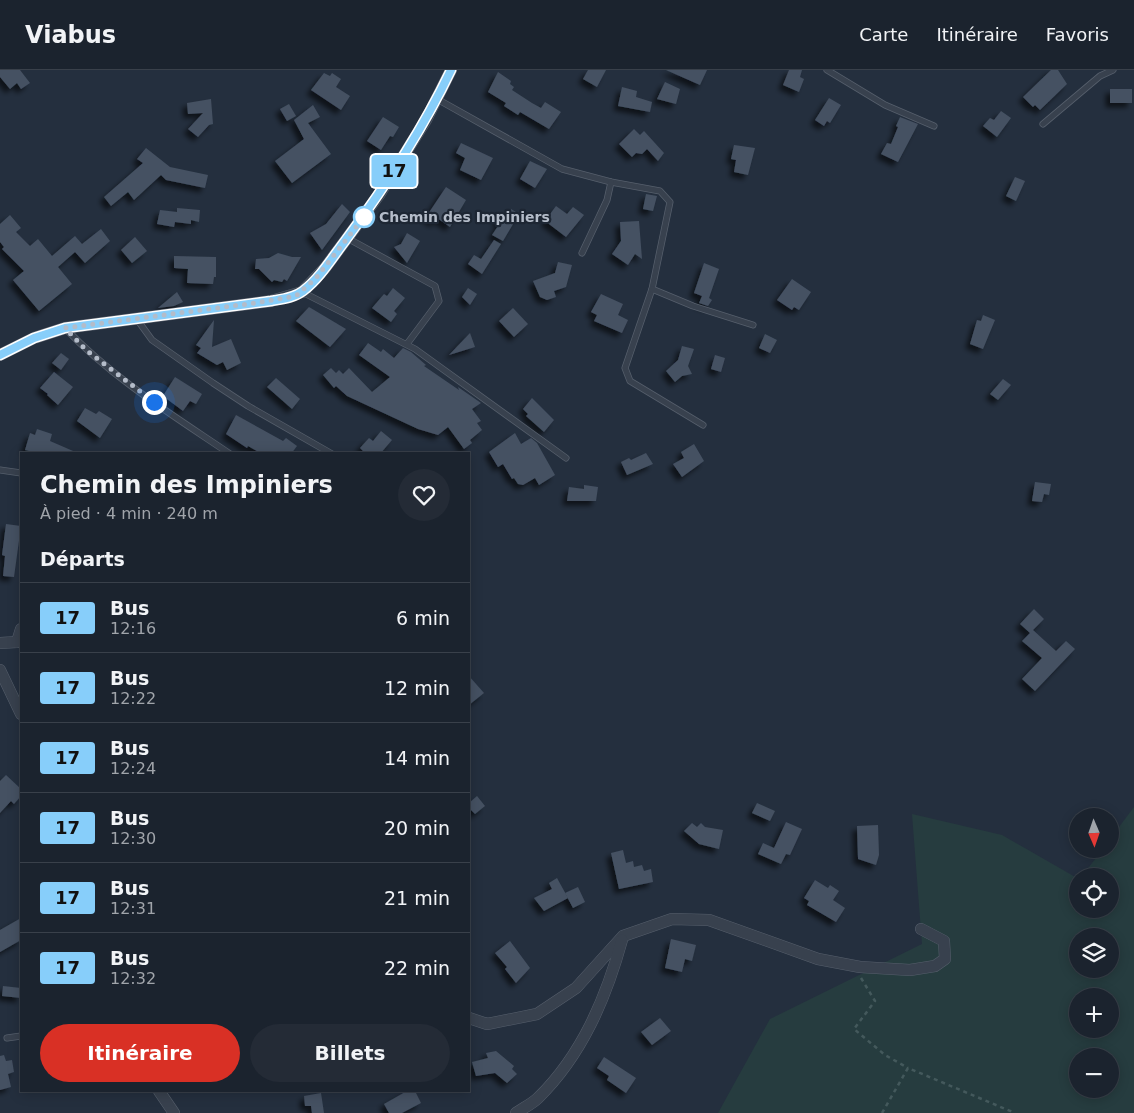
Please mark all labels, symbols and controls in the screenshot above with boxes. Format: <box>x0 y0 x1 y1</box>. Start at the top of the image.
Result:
text: Viabus <box>25 21 116 49</box>
text: Carte <box>859 24 908 45</box>
text: Itinéraire <box>936 24 1018 45</box>
text: Favoris <box>1046 24 1109 45</box>
line badge: 17 <box>372 155 416 187</box>
text: 17 <box>381 160 407 181</box>
marker: Chemin des Impiniers <box>353 206 375 228</box>
place label: Chemin des Impiniers <box>379 209 550 225</box>
your location <box>142 390 167 415</box>
button: heart <box>398 469 450 521</box>
text: Chemin des Impiniers <box>40 471 333 499</box>
text: À pied · 4 min · 240 m <box>40 504 218 523</box>
text: Départs <box>40 548 125 570</box>
text: Bus <box>110 597 149 619</box>
text: 17 <box>55 607 80 628</box>
text: 6 min <box>396 607 450 629</box>
text: 12:16 <box>110 619 156 638</box>
text: Bus <box>110 667 149 689</box>
text: 17 <box>55 677 80 698</box>
text: 12 min <box>384 677 450 699</box>
text: 12:22 <box>110 689 156 708</box>
text: Bus <box>110 737 149 759</box>
text: 17 <box>55 747 80 768</box>
text: 14 min <box>384 747 450 769</box>
text: 12:24 <box>110 759 156 778</box>
text: Bus <box>110 807 149 829</box>
north arrow <box>1069 808 1119 858</box>
map controls <box>1069 808 1119 1098</box>
text: 17 <box>55 817 80 838</box>
text: 20 min <box>384 817 450 839</box>
text: 12:30 <box>110 829 156 848</box>
button: locate <box>1069 868 1119 918</box>
text: Bus <box>110 877 149 899</box>
text: 17 <box>55 887 80 908</box>
text: 21 min <box>384 887 450 909</box>
text: 12:31 <box>110 899 156 918</box>
button: layers <box>1069 928 1119 978</box>
text: Bus <box>110 947 149 969</box>
text: 17 <box>55 957 80 978</box>
text: 22 min <box>384 957 450 979</box>
text: 12:32 <box>110 969 156 988</box>
button: + <box>1069 988 1119 1038</box>
button: Itinéraire <box>40 1024 240 1082</box>
button: Billets <box>250 1024 450 1082</box>
button: − <box>1069 1048 1119 1098</box>

